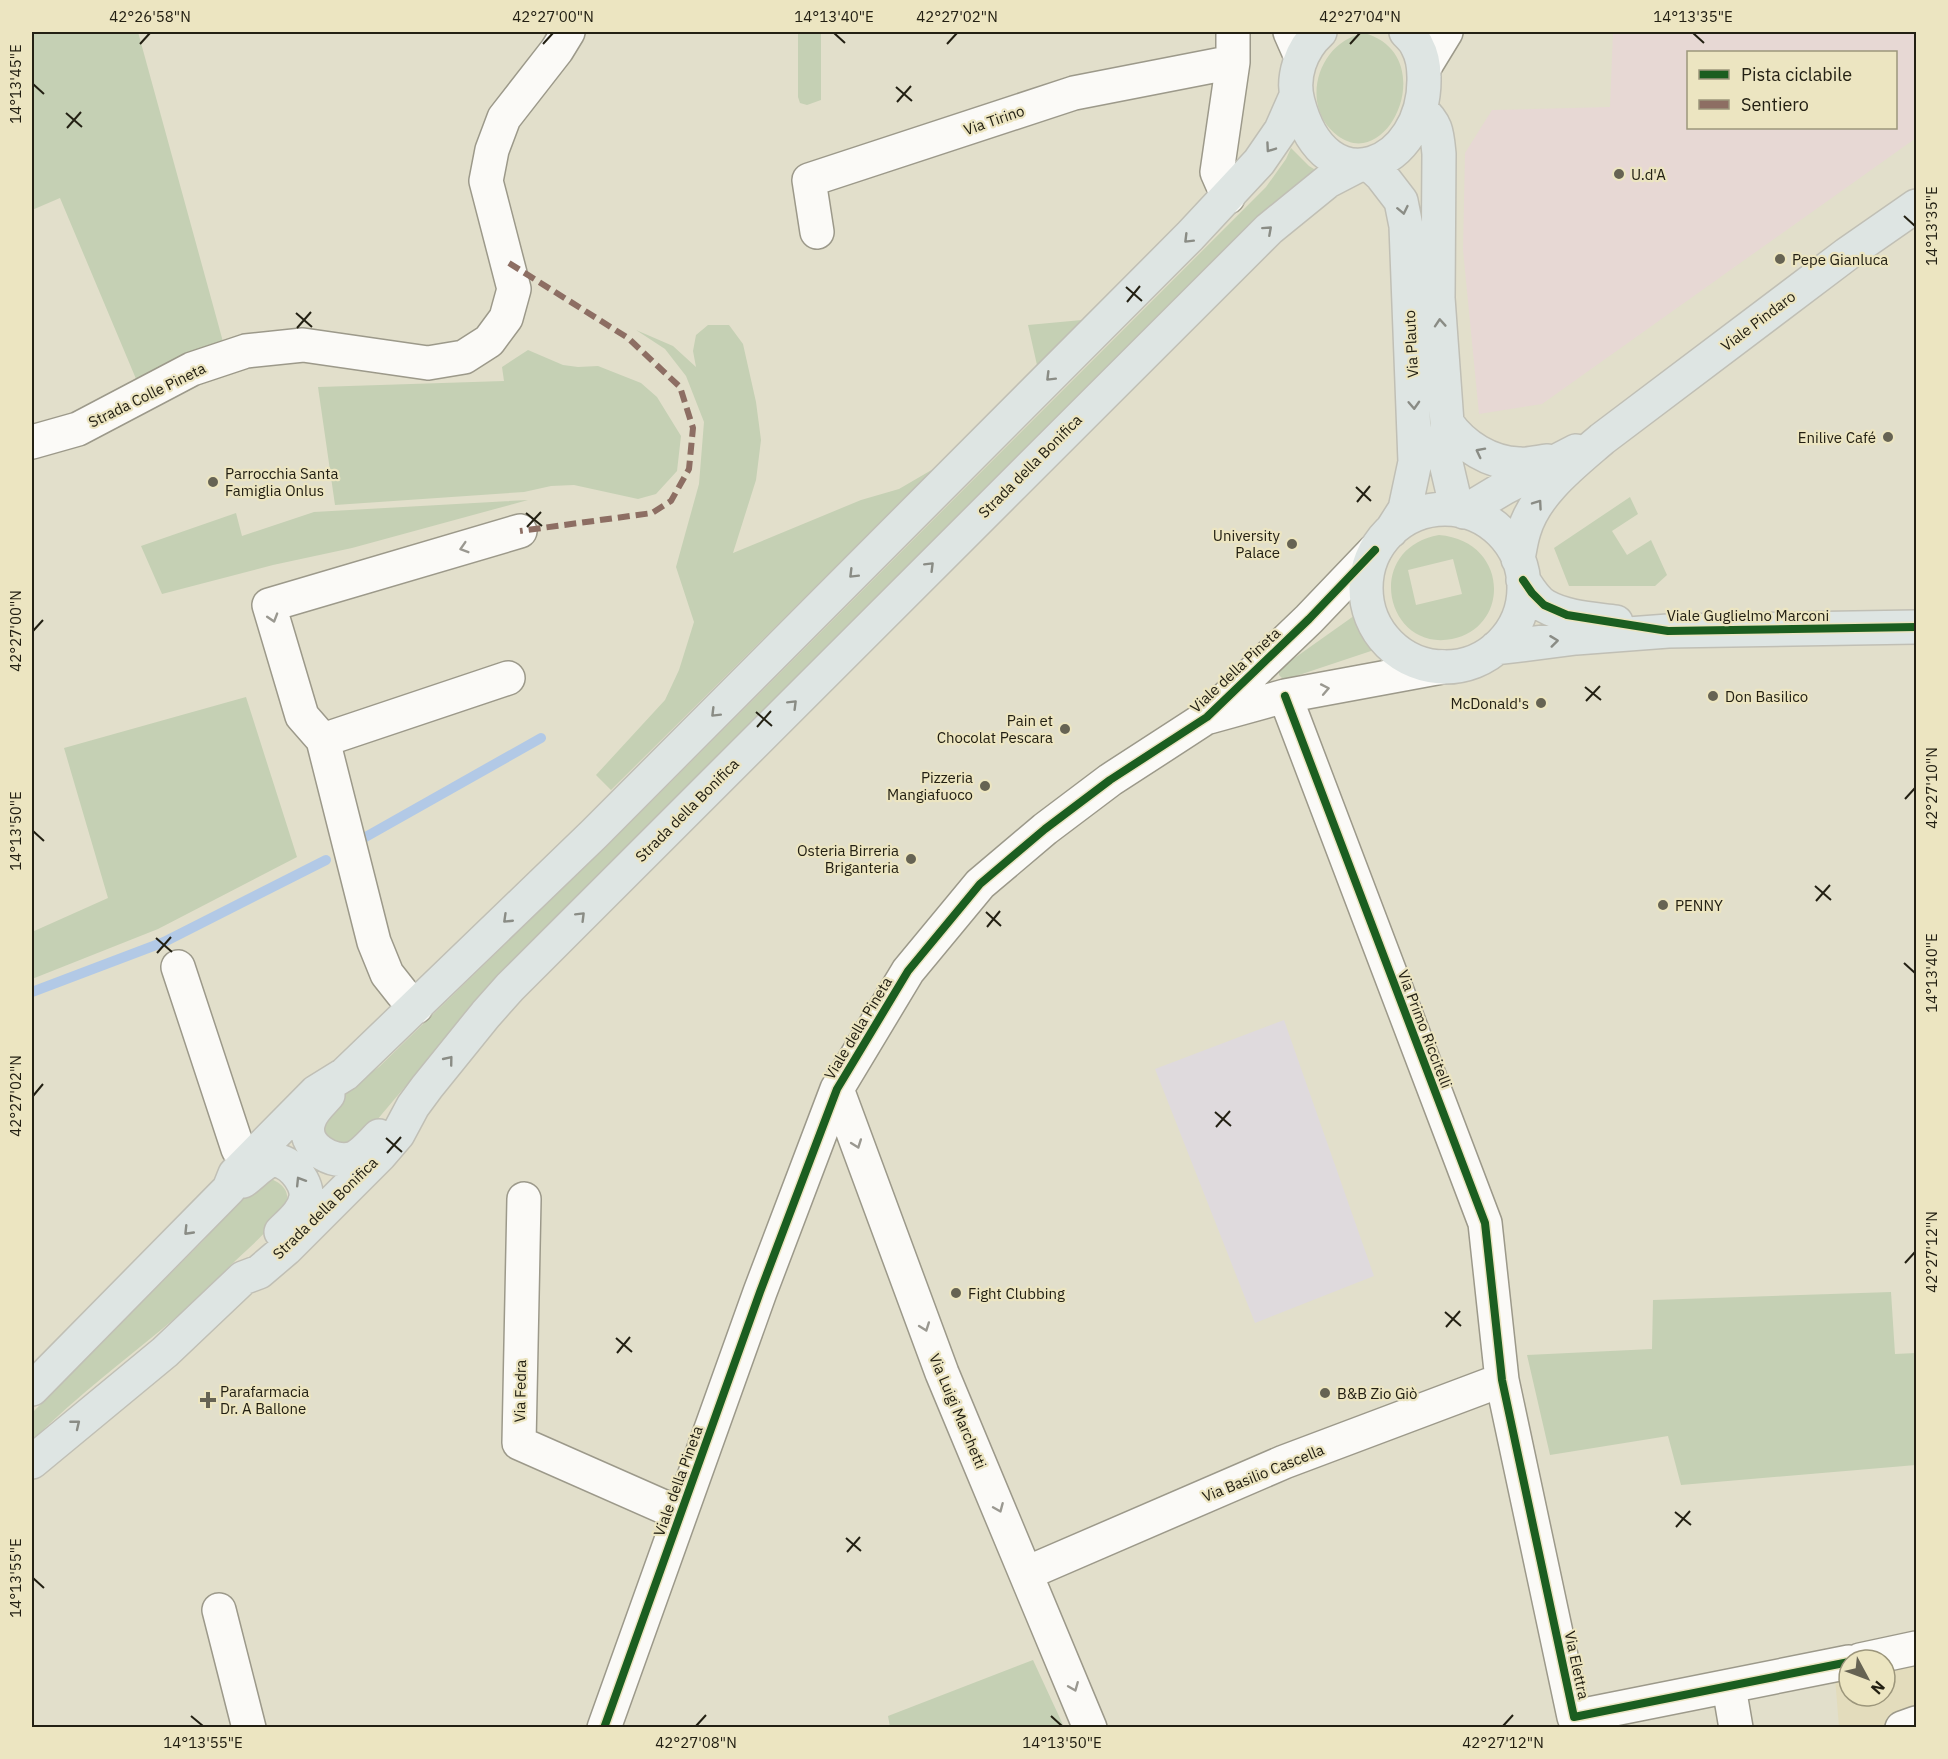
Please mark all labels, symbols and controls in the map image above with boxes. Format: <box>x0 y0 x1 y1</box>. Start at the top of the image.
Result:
text: 42°26'58"N <box>109 7 191 26</box>
text: 42°27'00"N <box>512 7 594 26</box>
text: 14°13'40"E <box>794 7 874 26</box>
text: 42°27'02"N <box>916 7 998 26</box>
text: 42°27'04"N <box>1319 7 1401 26</box>
text: 14°13'35"E <box>1653 7 1733 26</box>
text: 14°13'45"E <box>6 44 25 124</box>
legend <box>1687 51 1897 129</box>
text: Pista ciclabile <box>1741 63 1852 86</box>
text: Sentiero <box>1741 93 1809 116</box>
street label: Via Tirino <box>961 101 1027 139</box>
one-way arrow <box>1266 141 1277 152</box>
place label: U.d'A <box>1631 165 1666 184</box>
marker: U.d'A <box>1612 167 1626 181</box>
text: 14°13'35"E <box>1922 186 1941 266</box>
one-way arrow <box>1395 205 1408 215</box>
one-way arrow <box>1261 226 1272 237</box>
one-way arrow <box>1184 231 1195 242</box>
place label: Pepe Gianluca <box>1792 250 1888 269</box>
marker: Pepe Gianluca <box>1773 252 1787 266</box>
street label: Viale Pindaro <box>1717 287 1799 355</box>
street label: Via Plauto <box>1400 310 1422 378</box>
one-way arrow <box>1434 318 1447 327</box>
street label: Strada Colle Pineta <box>85 358 209 432</box>
one-way arrow <box>1046 370 1057 380</box>
one-way arrow <box>1407 400 1420 409</box>
street label: Strada della Bonifica <box>974 410 1086 522</box>
place label: Enilive Café <box>1798 428 1876 447</box>
marker: Enilive Café <box>1881 430 1895 444</box>
one-way arrow <box>1476 448 1487 459</box>
place label: Parrocchia Santa Famiglia Onlus <box>225 464 339 500</box>
marker: Parrocchia Santa Famiglia Onlus <box>206 475 220 489</box>
one-way arrow <box>1531 500 1542 511</box>
place label: University Palace <box>1213 526 1281 562</box>
marker: University Palace <box>1285 537 1299 551</box>
one-way arrow <box>459 541 470 553</box>
one-way arrow <box>924 562 934 573</box>
one-way arrow <box>849 568 860 578</box>
text: 42°27'00"N <box>6 590 25 672</box>
street label: Viale Guglielmo Marconi <box>1667 606 1829 625</box>
one-way arrow <box>266 612 278 623</box>
street label: Viale della Pineta <box>1186 623 1284 717</box>
one-way arrow <box>1549 635 1559 647</box>
one-way arrow <box>1320 683 1330 696</box>
place label: Don Basilico <box>1725 687 1808 706</box>
marker: Don Basilico <box>1706 689 1720 703</box>
place label: McDonald's <box>1451 694 1529 713</box>
marker: McDonald's <box>1534 696 1548 710</box>
one-way arrow <box>786 700 796 711</box>
one-way arrow <box>712 705 723 716</box>
place label: Pain et Chocolat Pescara <box>937 711 1053 747</box>
marker: Pain et Chocolat Pescara <box>1058 722 1072 736</box>
text: 42°27'10"N <box>1922 747 1941 829</box>
street label: Strada della Bonifica <box>631 754 743 866</box>
place label: Pizzeria Mangiafuoco <box>887 768 973 804</box>
marker: Pizzeria Mangiafuoco <box>978 779 992 793</box>
text: 14°13'50"E <box>6 791 25 871</box>
place label: Osteria Birreria Briganteria <box>797 841 899 877</box>
marker: Osteria Birreria Briganteria <box>904 852 918 866</box>
place label: PENNY <box>1675 896 1723 915</box>
marker: PENNY <box>1656 898 1670 912</box>
one-way arrow <box>503 912 513 923</box>
one-way arrow <box>573 913 584 924</box>
text: 14°13'40"E <box>1922 933 1941 1013</box>
street label: Via Primo Riccitelli <box>1394 967 1456 1091</box>
street label: Viale della Pineta <box>820 973 896 1083</box>
text: 42°27'02"N <box>6 1055 25 1137</box>
one-way arrow <box>442 1056 453 1067</box>
one-way arrow <box>850 1138 863 1149</box>
street label: Strada della Bonifica <box>268 1153 382 1263</box>
one-way arrow <box>297 1177 308 1188</box>
text: 42°27'12"N <box>1922 1211 1941 1293</box>
one-way arrow <box>184 1225 195 1235</box>
place label: Fight Clubbing <box>968 1284 1065 1303</box>
marker: Fight Clubbing <box>949 1286 963 1300</box>
one-way arrow <box>917 1321 930 1332</box>
street label: Via Luigi Marchetti <box>925 1351 991 1471</box>
street label: Via Fedra <box>510 1359 530 1423</box>
place label: Parafarmacia Dr. A Ballone <box>220 1382 309 1418</box>
place label: B&B Zio Giò <box>1337 1384 1418 1403</box>
marker: B&B Zio Giò <box>1318 1386 1332 1400</box>
marker: Parafarmacia Dr. A Ballone <box>201 1393 215 1407</box>
one-way arrow <box>70 1421 81 1432</box>
street label: Viale della Pineta <box>649 1423 707 1539</box>
street label: Via Basilio Cascella <box>1199 1440 1327 1506</box>
one-way arrow <box>992 1501 1004 1512</box>
text: 14°13'55"E <box>6 1538 25 1618</box>
street label: Via Elettra <box>1560 1629 1594 1701</box>
north arrow <box>1837 1648 1897 1708</box>
text: N <box>1867 1677 1890 1699</box>
one-way arrow <box>1067 1681 1079 1692</box>
text: 14°13'55"E <box>163 1733 243 1752</box>
text: 42°27'08"N <box>655 1733 737 1752</box>
text: 14°13'50"E <box>1022 1733 1102 1752</box>
text: 42°27'12"N <box>1462 1733 1544 1752</box>

